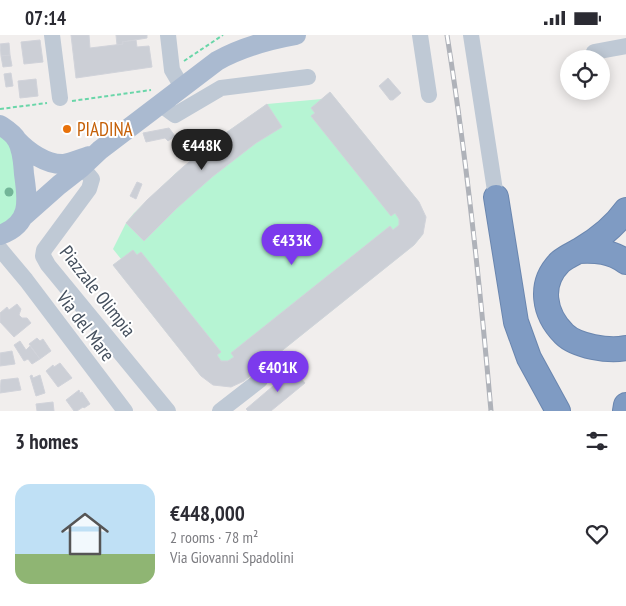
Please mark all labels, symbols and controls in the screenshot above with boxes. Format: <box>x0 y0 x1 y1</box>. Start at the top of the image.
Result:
text: 07:14 <box>25 6 66 30</box>
map controls <box>560 50 610 100</box>
button: locate <box>560 50 610 100</box>
place label: PIADINA <box>77 117 133 141</box>
marker: PIADINA <box>61 123 73 135</box>
pin: €448K <box>167 129 237 171</box>
text: €448K <box>183 135 221 155</box>
pin: €433K <box>257 223 327 266</box>
text: €433K <box>273 230 311 250</box>
street label: Piazzale Olimpia <box>55 241 141 341</box>
street label: Via del Mare <box>51 285 120 366</box>
pin: €401K <box>243 351 313 393</box>
text: €401K <box>259 357 297 377</box>
icon: filters <box>583 427 611 455</box>
text: 3 homes <box>15 428 78 455</box>
text: €448,000 <box>170 500 245 527</box>
icon: home <box>55 504 115 564</box>
icon: heart <box>583 520 611 548</box>
text: 2 rooms · 78 m² <box>170 527 258 547</box>
text: Via Giovanni Spadolini <box>170 547 294 567</box>

